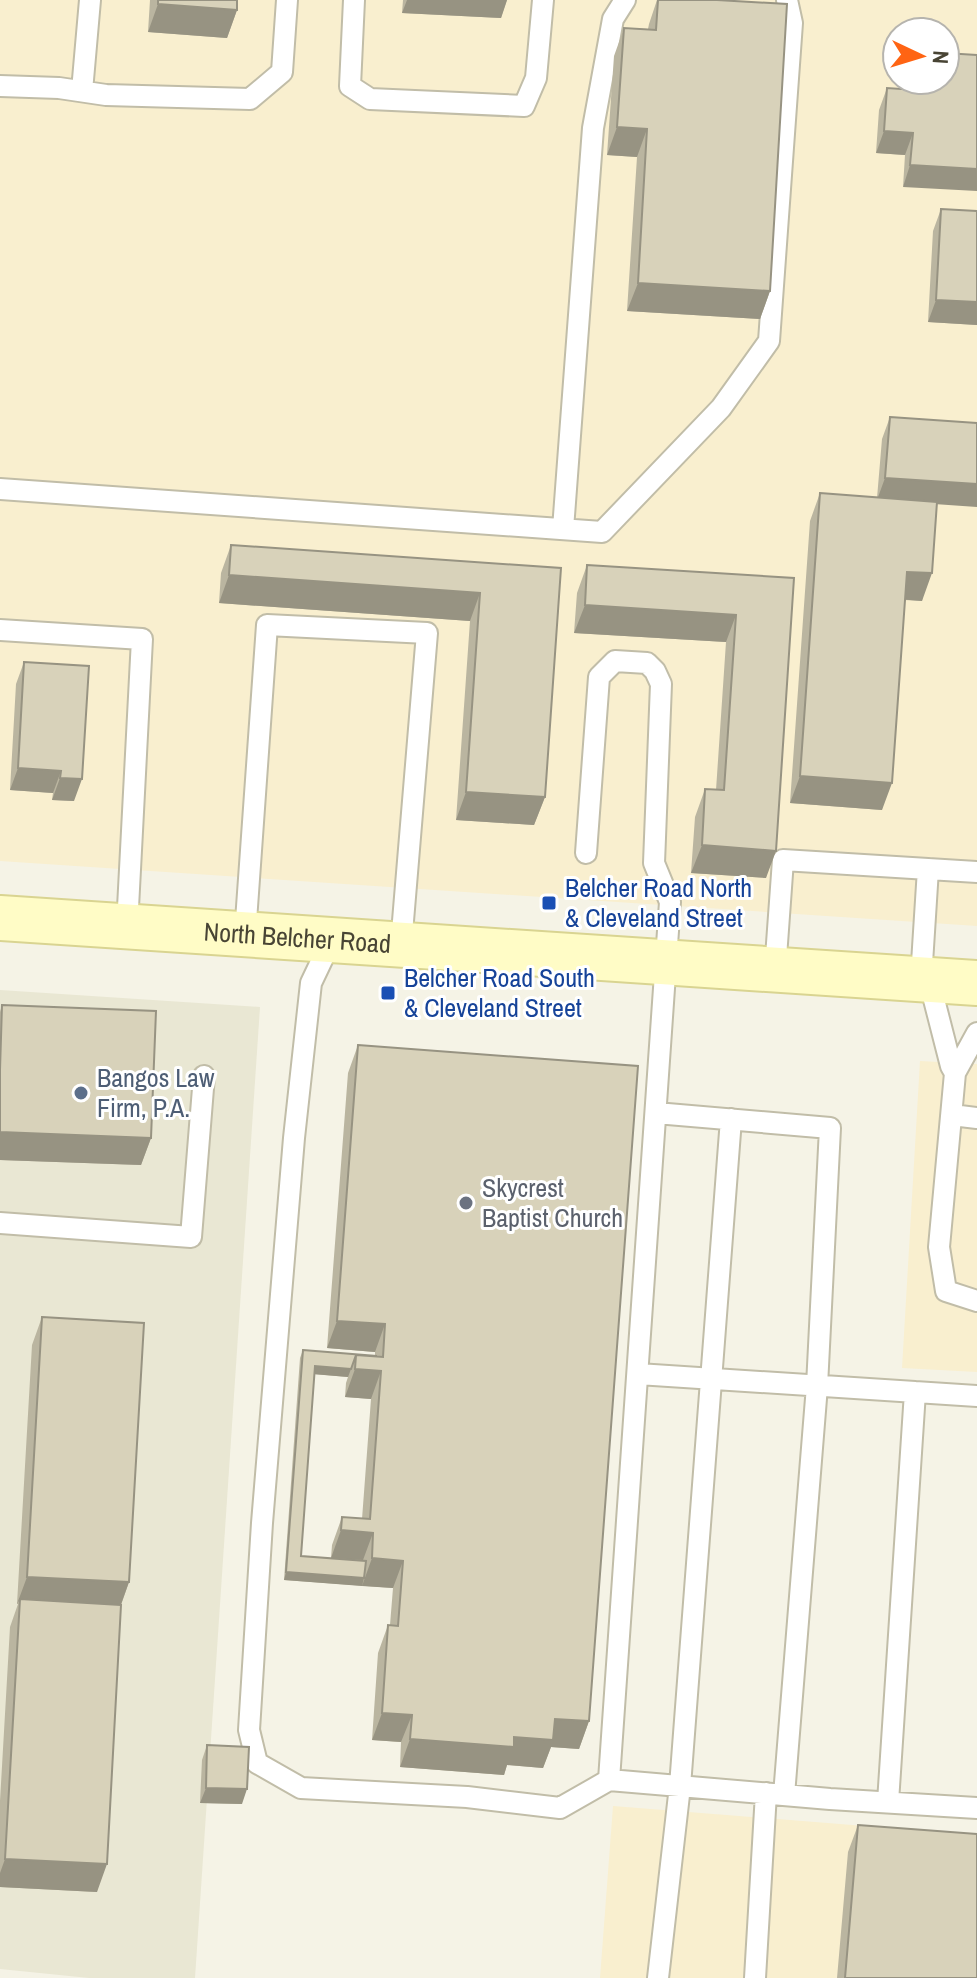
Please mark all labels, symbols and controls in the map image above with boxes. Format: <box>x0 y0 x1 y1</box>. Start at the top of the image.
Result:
north arrow <box>881 16 961 96</box>
text: N <box>926 50 956 65</box>
place label: Belcher Road North & Cleveland Street <box>565 870 752 935</box>
marker: Belcher Road North & Cleveland Street <box>540 894 558 912</box>
street label: North Belcher Road <box>203 914 392 961</box>
place label: Belcher Road South & Cleveland Street <box>404 960 595 1025</box>
marker: Belcher Road South & Cleveland Street <box>379 984 397 1002</box>
place label: Bangos Law Firm, P.A. <box>97 1060 215 1125</box>
marker: Bangos Law Firm, P.A. <box>72 1084 90 1102</box>
place label: Skycrest Baptist Church <box>482 1170 623 1235</box>
marker: Skycrest Baptist Church <box>457 1194 475 1212</box>

